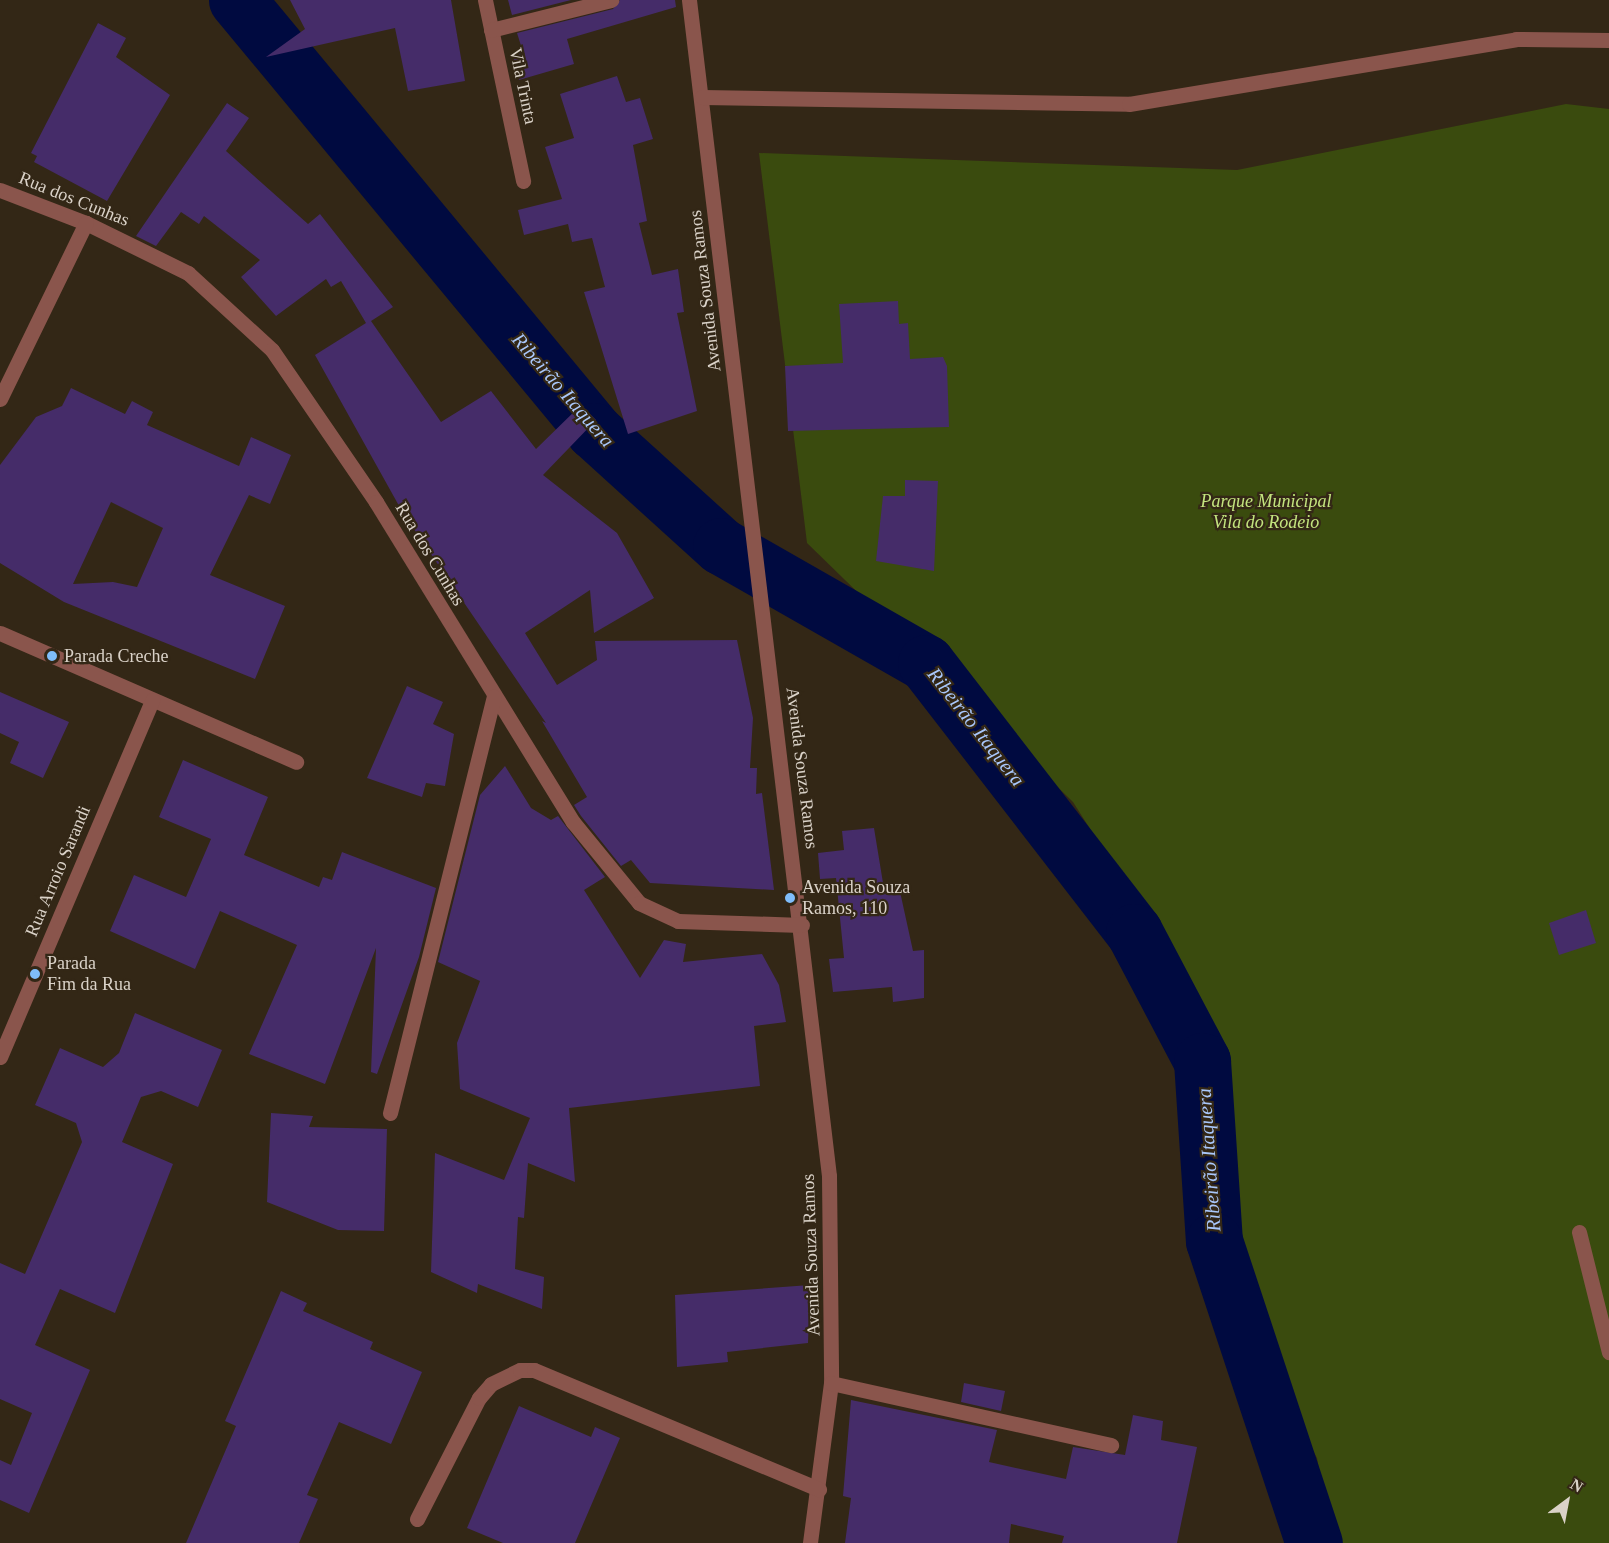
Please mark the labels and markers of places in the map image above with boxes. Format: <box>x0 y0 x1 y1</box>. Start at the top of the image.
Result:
place label: Parada Creche <box>64 645 168 667</box>
marker: Parada Creche <box>45 649 59 663</box>
place label: Avenida Souza Ramos, 110 <box>802 877 910 920</box>
marker: Avenida Souza Ramos, 110 <box>783 891 797 905</box>
place label: Parada Fim da Rua <box>47 953 131 996</box>
marker: Parada Fim da Rua <box>28 967 42 981</box>

